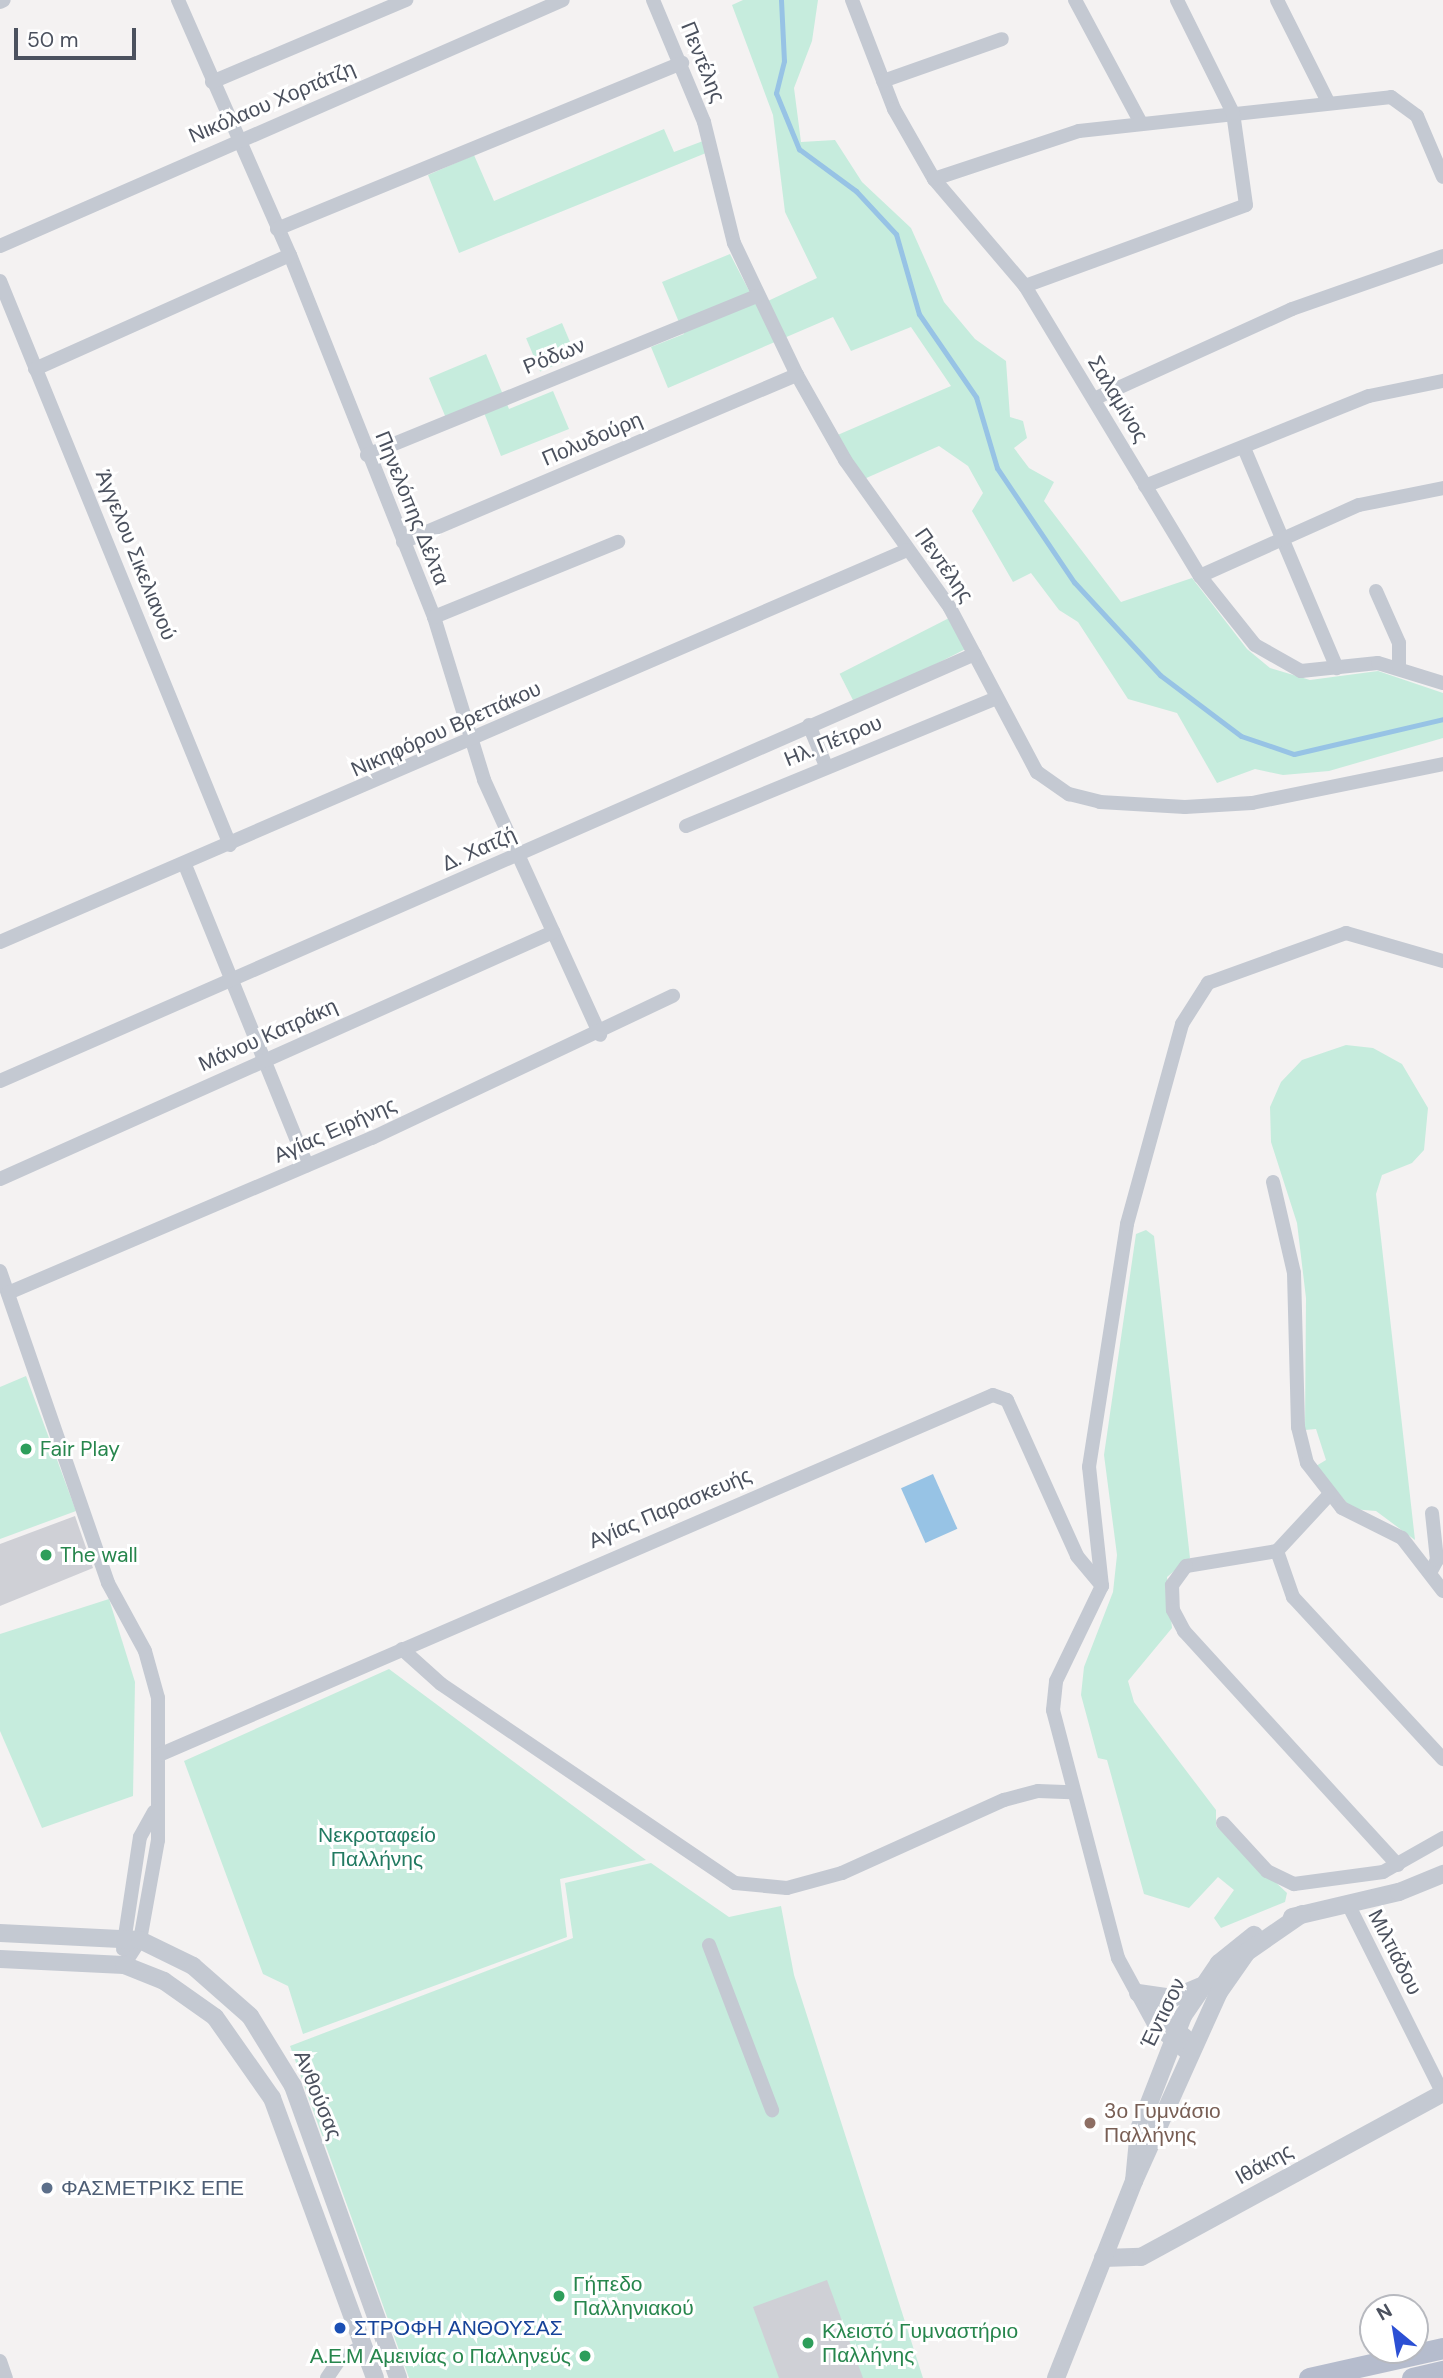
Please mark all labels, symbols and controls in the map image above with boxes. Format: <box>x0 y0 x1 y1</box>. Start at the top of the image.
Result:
scale bar <box>18 14 140 58</box>
street label: Πεντέλης <box>675 18 731 106</box>
text: 50 m <box>27 26 78 54</box>
street label: Νικόλαου Χορτάτζη <box>185 56 359 148</box>
street label: Ρόδων <box>519 332 589 380</box>
street label: Σαλαμίνος <box>1082 351 1154 447</box>
street label: Πολυδούρη <box>538 407 646 471</box>
street label: Πηνελόπης Δέλτα <box>370 427 454 589</box>
street label: Άγγελου Σικελιανού <box>90 466 182 644</box>
street label: Πεντέλης <box>909 523 979 607</box>
street label: Νικηφόρου Βρεττάκου <box>347 676 545 782</box>
street label: Ηλ. Πέτρου <box>780 710 886 772</box>
street label: Δ. Χατζή <box>438 822 520 876</box>
street label: Μάνου Κατράκη <box>195 993 341 1077</box>
street label: Αγίας Ειρήνης <box>270 1092 400 1168</box>
place label: Fair Play <box>40 1436 120 1462</box>
marker: Fair Play <box>18 1441 34 1457</box>
street label: Αγίας Παρασκευής <box>585 1462 755 1554</box>
place label: The wall <box>60 1542 138 1568</box>
marker: The wall <box>38 1547 54 1563</box>
park label: Νεκροταφείο Παλλήνης <box>318 1822 436 1872</box>
street label: Μιλτιάδου <box>1363 1905 1427 1999</box>
street label: Έντισον <box>1135 1974 1191 2052</box>
street label: Ανθούσας <box>289 2047 347 2143</box>
place label: 3ο Γυμνάσιο Παλλήνης <box>1104 2098 1221 2148</box>
marker: 3ο Γυμνάσιο Παλλήνης <box>1082 2115 1098 2131</box>
street label: Ιθάκης <box>1231 2138 1297 2190</box>
place label: ΦΑΣΜΕΤΡΙΚΣ ΕΠΕ <box>61 2175 244 2201</box>
marker: ΦΑΣΜΕΤΡΙΚΣ ΕΠΕ <box>39 2180 55 2196</box>
place label: Γήπεδο Παλληνιακού <box>573 2271 694 2321</box>
marker: Γήπεδο Παλληνιακού <box>551 2288 567 2304</box>
north arrow <box>1359 2294 1429 2364</box>
text: N <box>1372 2298 1396 2326</box>
place label: ΣΤΡΟΦΗ ΑΝΘΟΥΣΑΣ <box>354 2315 563 2341</box>
place label: Κλειστό Γυμναστήριο Παλλήνης <box>822 2318 1018 2368</box>
marker: ΣΤΡΟΦΗ ΑΝΘΟΥΣΑΣ <box>332 2320 348 2336</box>
marker: Κλειστό Γυμναστήριο Παλλήνης <box>800 2335 816 2351</box>
place label: Α.Ε.Μ Αμεινίας ο Παλληνεύς <box>310 2343 571 2369</box>
marker: Α.Ε.Μ Αμεινίας ο Παλληνεύς <box>577 2348 593 2364</box>

